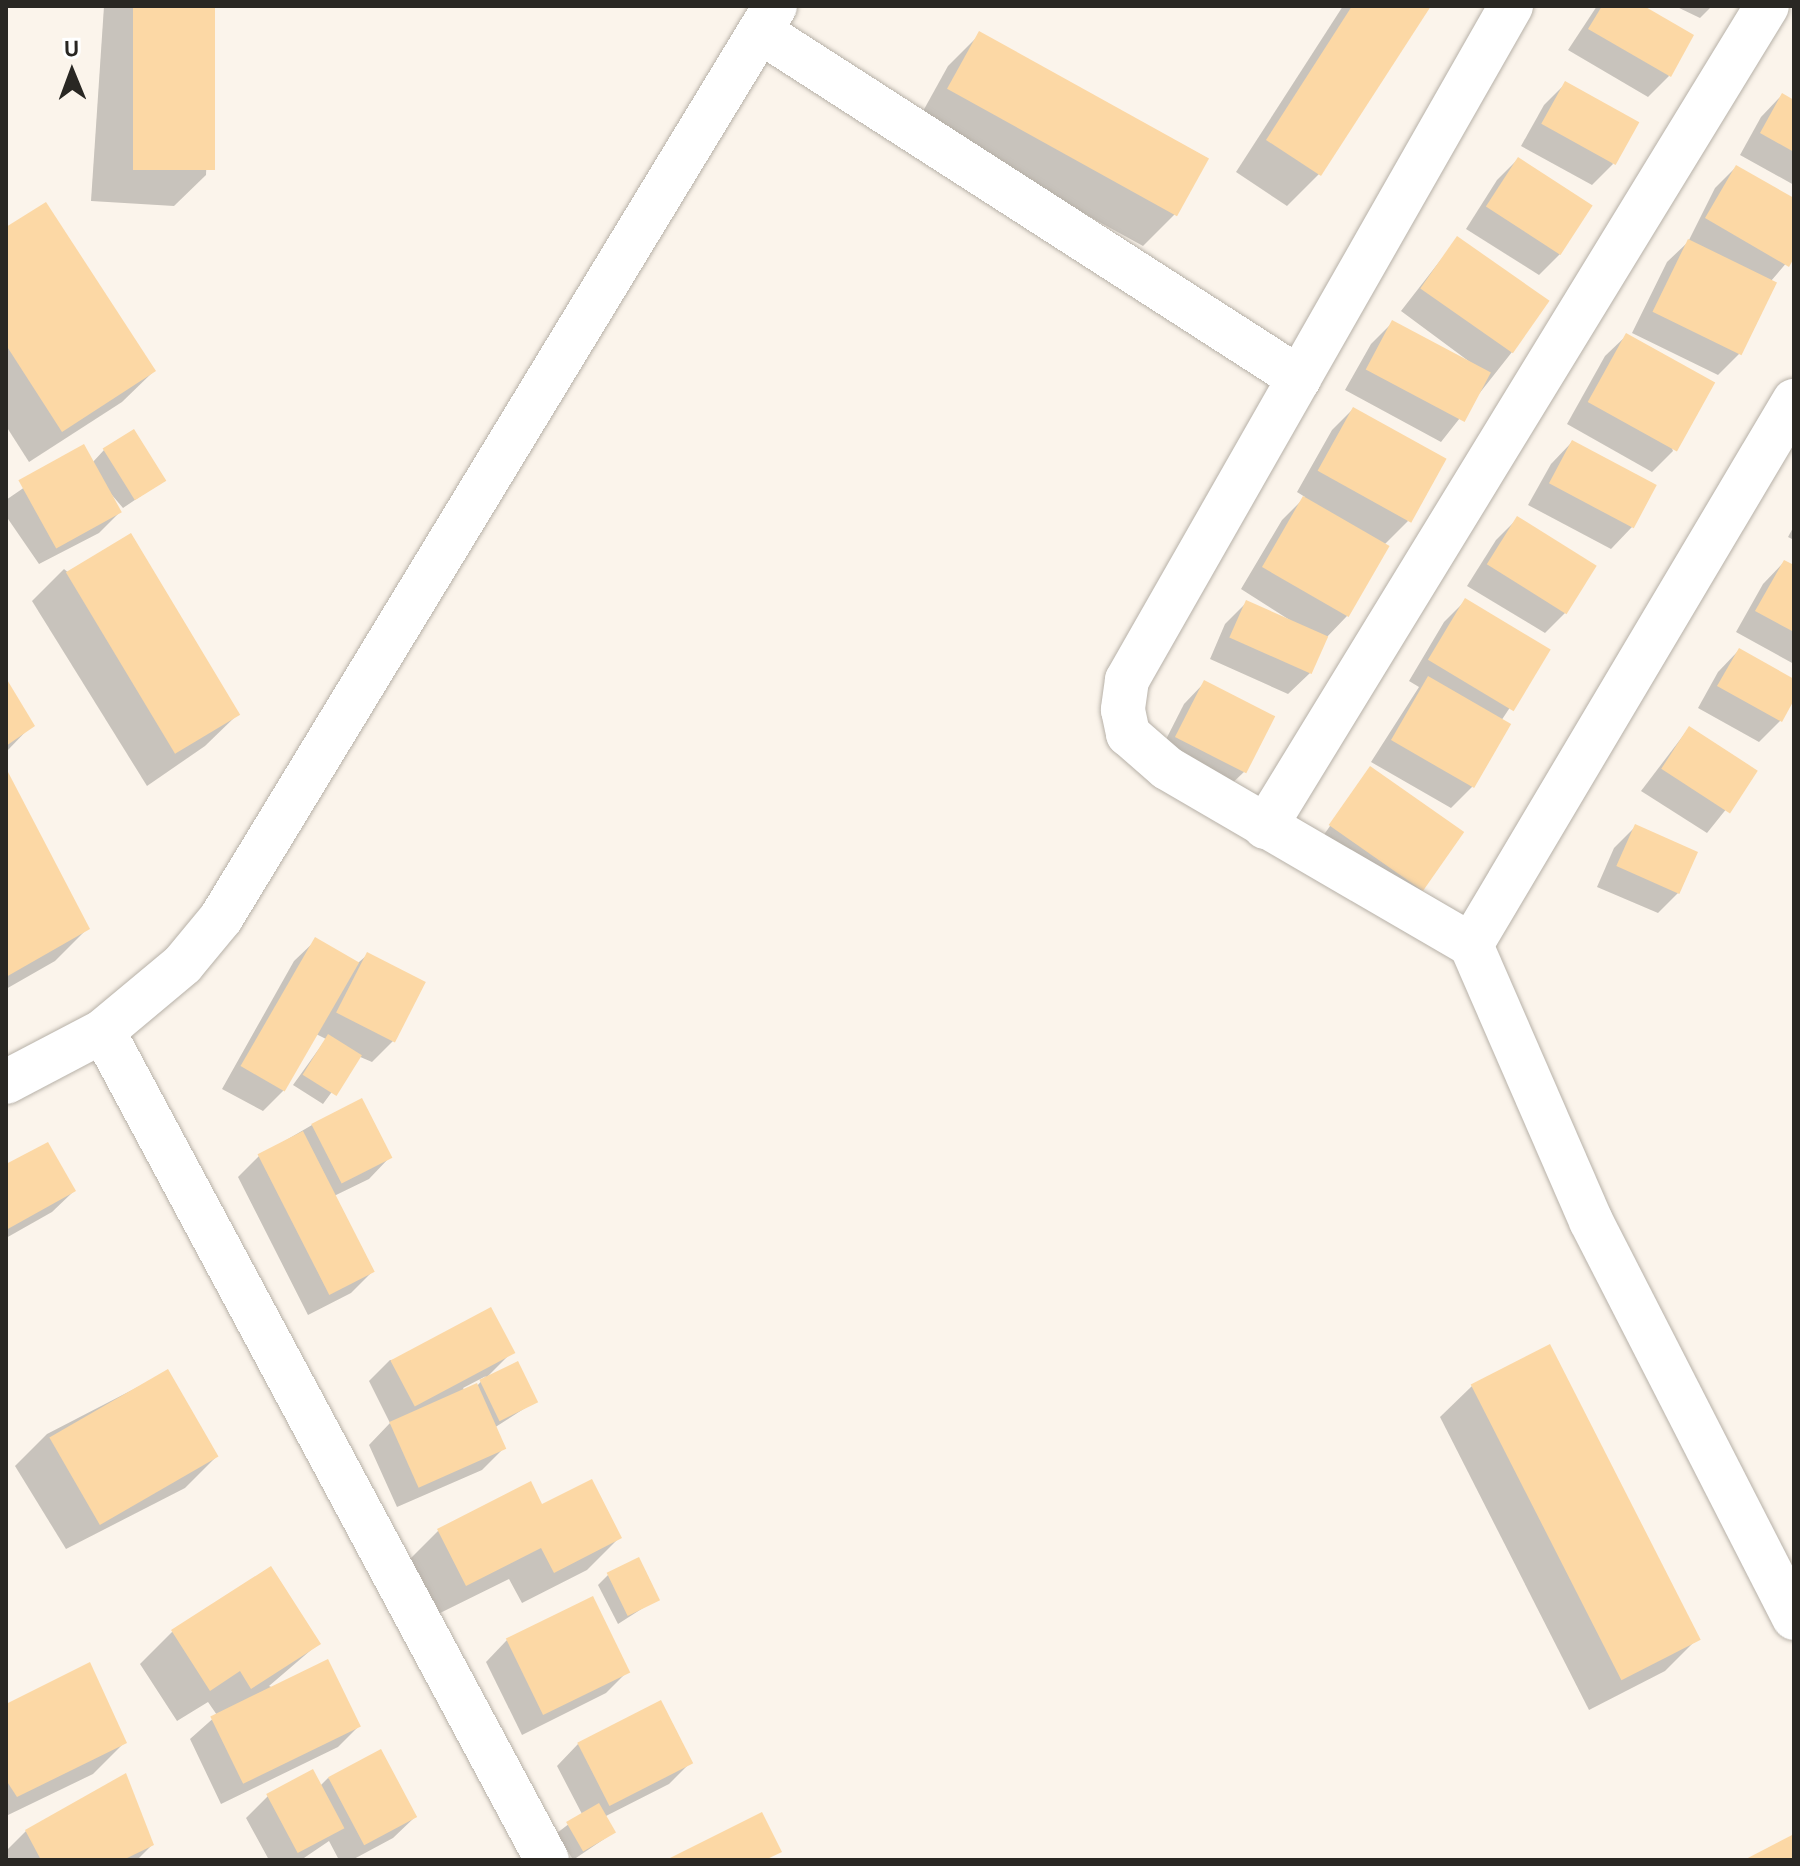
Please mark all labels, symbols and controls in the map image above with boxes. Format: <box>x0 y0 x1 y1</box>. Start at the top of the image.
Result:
north arrow <box>32 32 112 112</box>
text: U <box>64 35 80 60</box>

